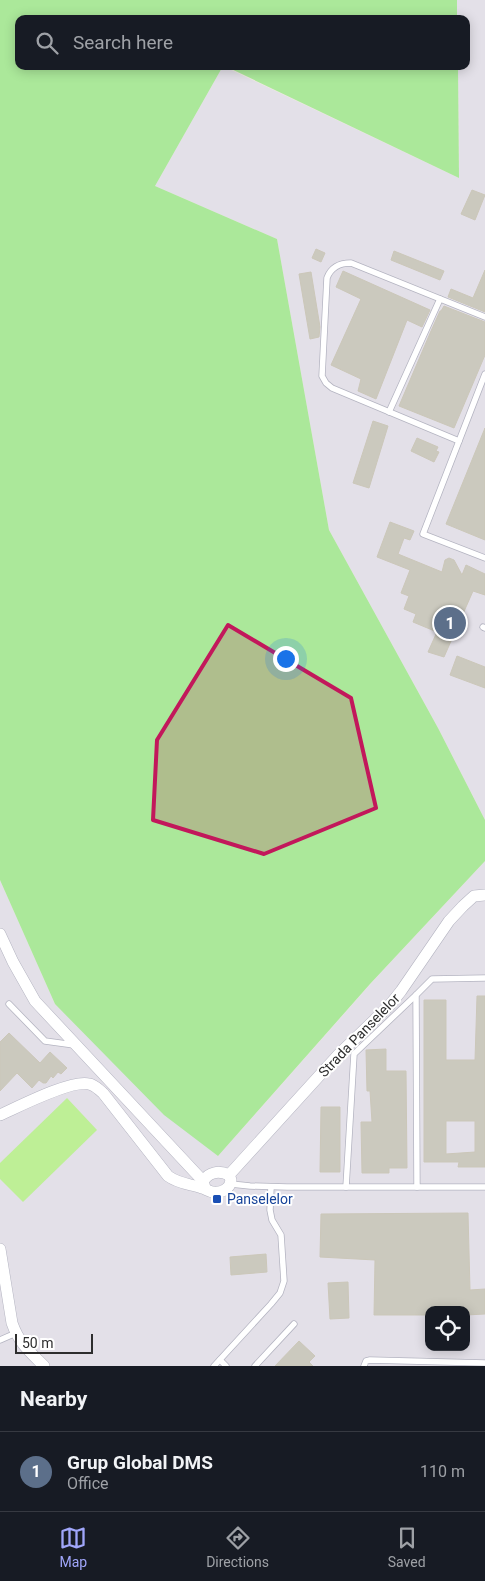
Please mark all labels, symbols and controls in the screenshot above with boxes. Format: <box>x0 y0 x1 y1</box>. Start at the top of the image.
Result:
search box <box>15 15 470 70</box>
icon: search <box>33 29 61 57</box>
text: Search here <box>73 31 173 54</box>
pin: 1 <box>434 604 466 642</box>
your location <box>273 646 299 672</box>
street label: Strada Panselelor <box>315 990 403 1080</box>
place label: Panselelor <box>227 1191 293 1207</box>
marker: Panselelor <box>211 1193 223 1205</box>
map controls <box>425 1306 470 1351</box>
button: locate <box>425 1306 470 1351</box>
scale bar <box>15 1331 92 1354</box>
text: 50 m <box>22 1335 54 1351</box>
text: Nearby <box>20 1387 87 1411</box>
text: Grup Global DMS <box>67 1451 213 1474</box>
text: 1 <box>31 1462 41 1481</box>
text: 110 m <box>420 1462 465 1481</box>
text: Office <box>67 1474 109 1493</box>
tab: Map <box>59 1524 87 1570</box>
tab: Directions <box>206 1524 269 1570</box>
tab: Saved <box>388 1524 426 1570</box>

